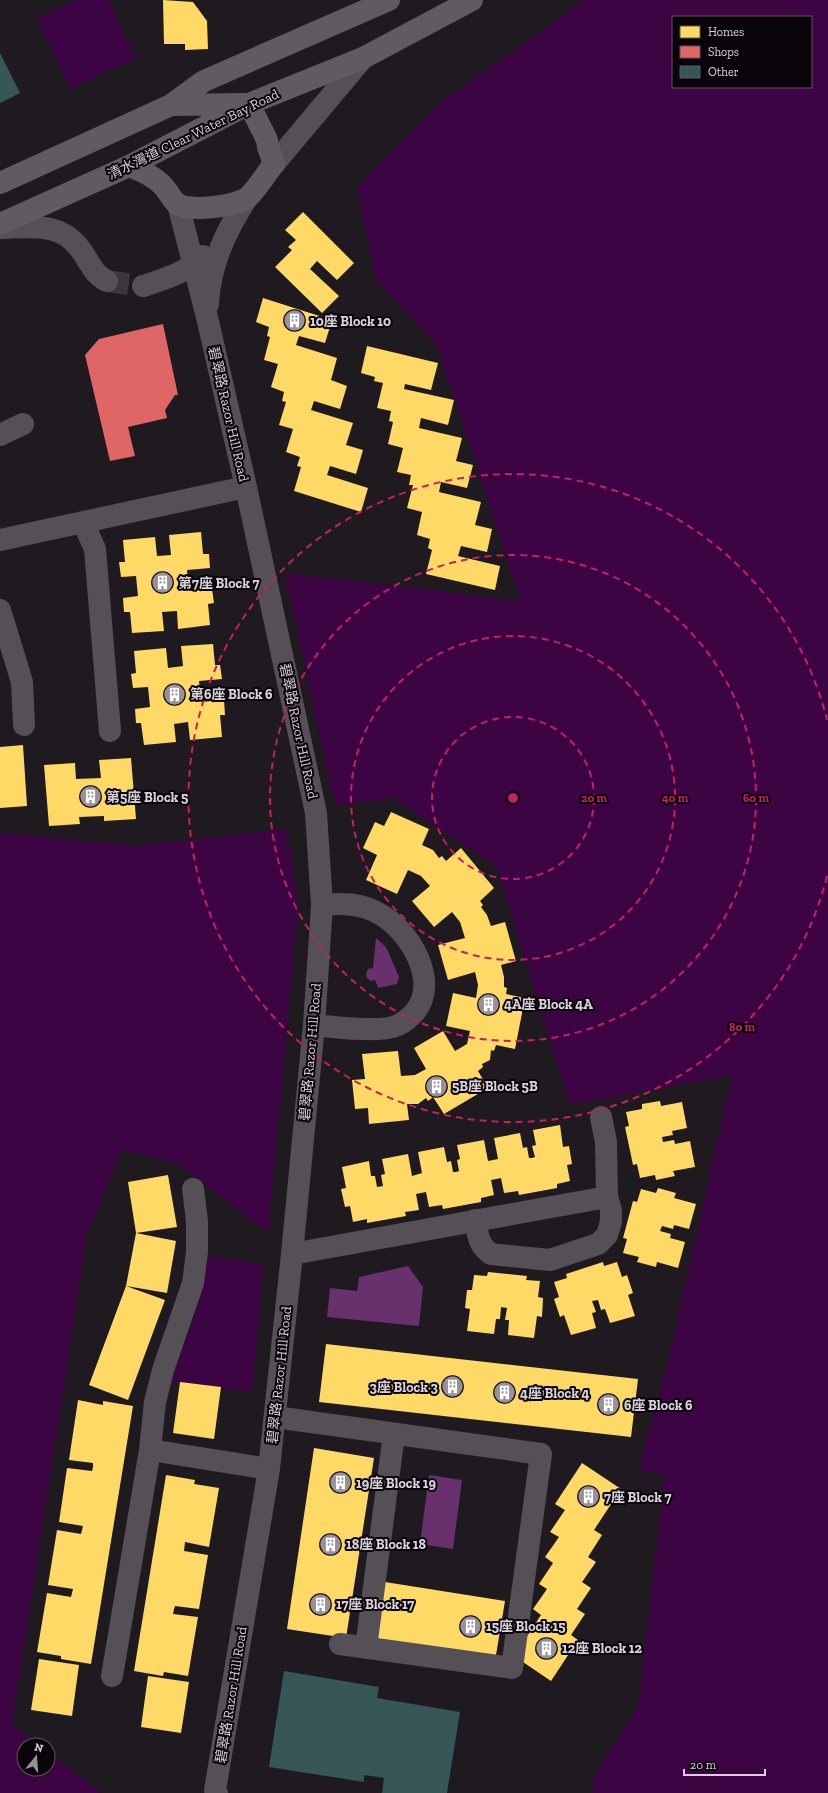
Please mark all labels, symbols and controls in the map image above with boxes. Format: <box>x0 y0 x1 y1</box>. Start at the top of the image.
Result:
legend <box>672 16 812 88</box>
text: Homes <box>708 25 744 39</box>
text: Shops <box>708 45 739 59</box>
text: Other <box>708 65 739 79</box>
street label: 清水灣道 Clear Water Bay Road <box>105 85 282 183</box>
building icon: 10座 Block 10 <box>281 308 307 334</box>
place label: 10座 Block 10 <box>310 313 391 330</box>
street label: 碧翠路 Razor Hill Road <box>205 345 252 484</box>
building icon: 第7座 Block 7 <box>150 570 176 596</box>
place label: 第7座 Block 7 <box>178 575 260 592</box>
street label: 碧翠路 Razor Hill Road <box>276 662 321 801</box>
building icon: 第6座 Block 6 <box>161 681 187 707</box>
place label: 第6座 Block 6 <box>190 686 273 703</box>
building icon: 第5座 Block 5 <box>78 784 104 810</box>
place label: 第5座 Block 5 <box>106 789 188 806</box>
centre of rings <box>506 791 520 805</box>
text: 20 m <box>581 791 608 805</box>
text: 40 m <box>662 791 689 805</box>
text: 60 m <box>743 791 770 805</box>
street label: 碧翠路 Razor Hill Road <box>296 982 325 1122</box>
building icon: 4A座 Block 4A <box>475 991 501 1017</box>
place label: 4A座 Block 4A <box>504 996 593 1013</box>
text: 80 m <box>729 1020 756 1034</box>
building icon: 5B座 Block 5B <box>424 1073 450 1099</box>
place label: 5B座 Block 5B <box>452 1078 538 1095</box>
street label: 碧翠路 Razor Hill Road <box>264 1305 295 1445</box>
building icon: 3座 Block 3 <box>440 1374 466 1400</box>
place label: 3座 Block 3 <box>369 1379 439 1396</box>
building icon: 4座 Block 4 <box>491 1380 517 1406</box>
place label: 4座 Block 4 <box>520 1385 590 1402</box>
building icon: 6座 Block 6 <box>595 1392 621 1418</box>
place label: 6座 Block 6 <box>624 1397 693 1414</box>
building icon: 19座 Block 19 <box>327 1470 353 1496</box>
place label: 19座 Block 19 <box>356 1475 436 1492</box>
building icon: 7座 Block 7 <box>575 1484 601 1510</box>
place label: 7座 Block 7 <box>604 1489 672 1506</box>
building icon: 18座 Block 18 <box>317 1531 343 1557</box>
place label: 18座 Block 18 <box>346 1536 426 1553</box>
building icon: 17座 Block 17 <box>308 1591 334 1617</box>
place label: 17座 Block 17 <box>336 1596 414 1613</box>
building icon: 15座 Block 15 <box>457 1613 483 1639</box>
place label: 15座 Block 15 <box>486 1618 566 1635</box>
street label: 碧翠路 Razor Hill Road <box>212 1625 251 1765</box>
building icon: 12座 Block 12 <box>533 1635 559 1661</box>
place label: 12座 Block 12 <box>562 1640 642 1657</box>
north arrow <box>16 1737 56 1777</box>
text: N <box>33 1740 45 1756</box>
scale bar <box>684 1751 765 1777</box>
text: 20 m <box>690 1758 717 1772</box>

